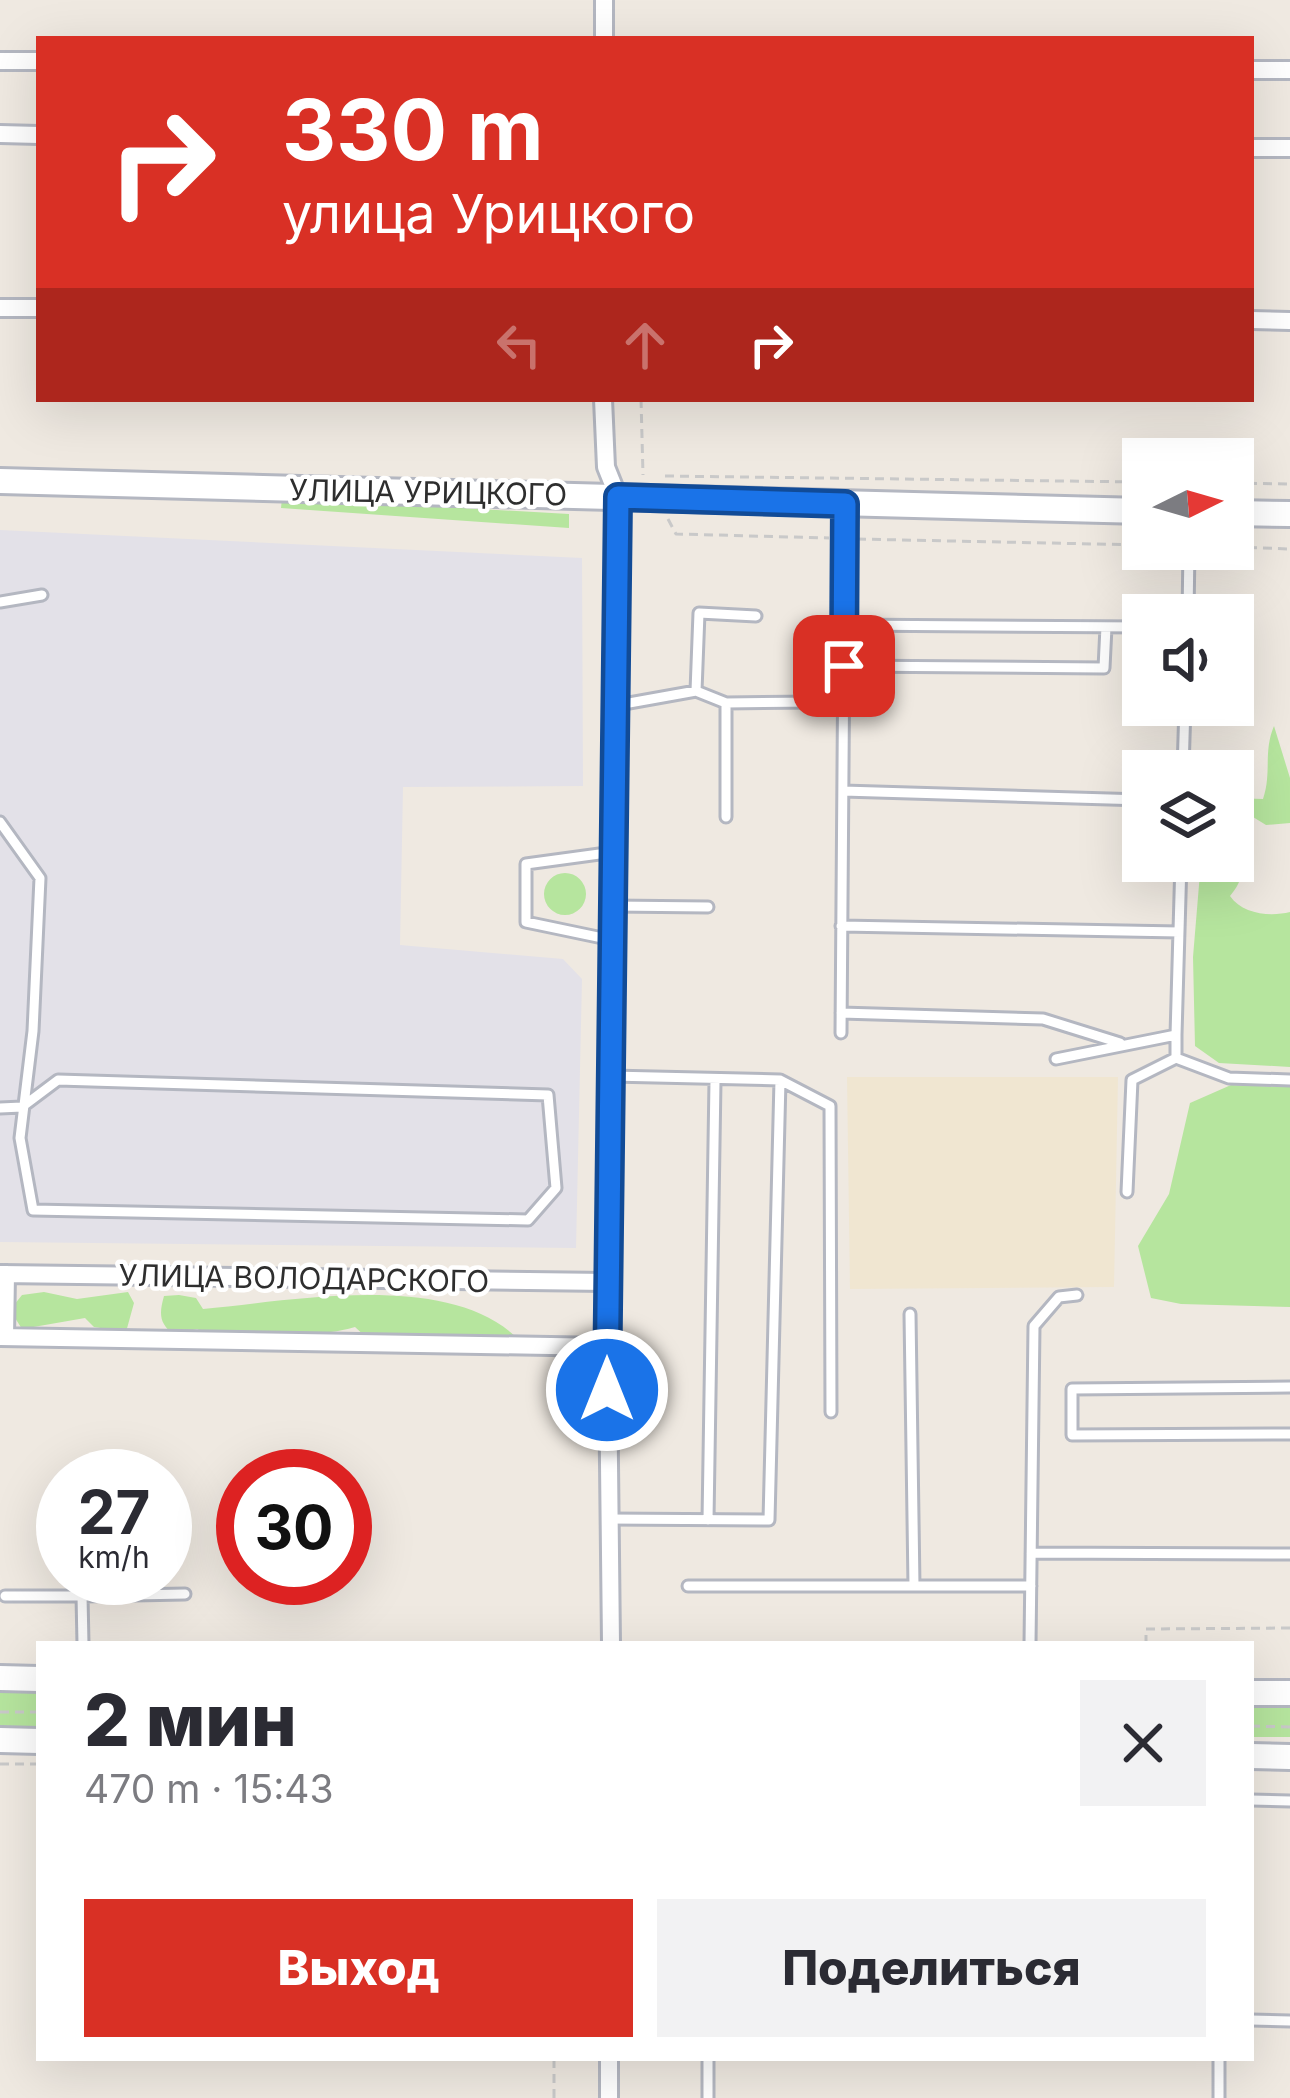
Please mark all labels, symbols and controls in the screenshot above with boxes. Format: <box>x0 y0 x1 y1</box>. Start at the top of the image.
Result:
text: 330 m <box>282 79 544 180</box>
icon: right <box>84 84 240 240</box>
text: улица Урицкого <box>282 181 695 246</box>
icon: left <box>486 312 552 378</box>
icon: ahead <box>612 312 678 378</box>
icon: right <box>738 312 804 378</box>
north arrow <box>1122 438 1254 570</box>
map controls <box>1122 438 1254 882</box>
street label: УЛИЦА УРИЦКОГО <box>289 472 567 512</box>
button: sound <box>1122 594 1254 726</box>
pin <box>793 615 895 717</box>
icon: arrive <box>811 633 877 699</box>
button: layers <box>1122 750 1254 882</box>
street label: УЛИЦА ВОЛОДАРСКОГО <box>118 1257 490 1299</box>
position arrow <box>544 1327 670 1453</box>
speed limit sign: 30 <box>216 1449 372 1605</box>
text: 27 <box>78 1476 150 1548</box>
text: km/h <box>78 1539 150 1575</box>
text: 2 мин <box>84 1676 297 1763</box>
button: close <box>1080 1680 1206 1806</box>
text: 470 m · 15:43 <box>84 1765 334 1812</box>
button: Выход <box>84 1899 633 2037</box>
button: Поделиться <box>657 1899 1206 2037</box>

